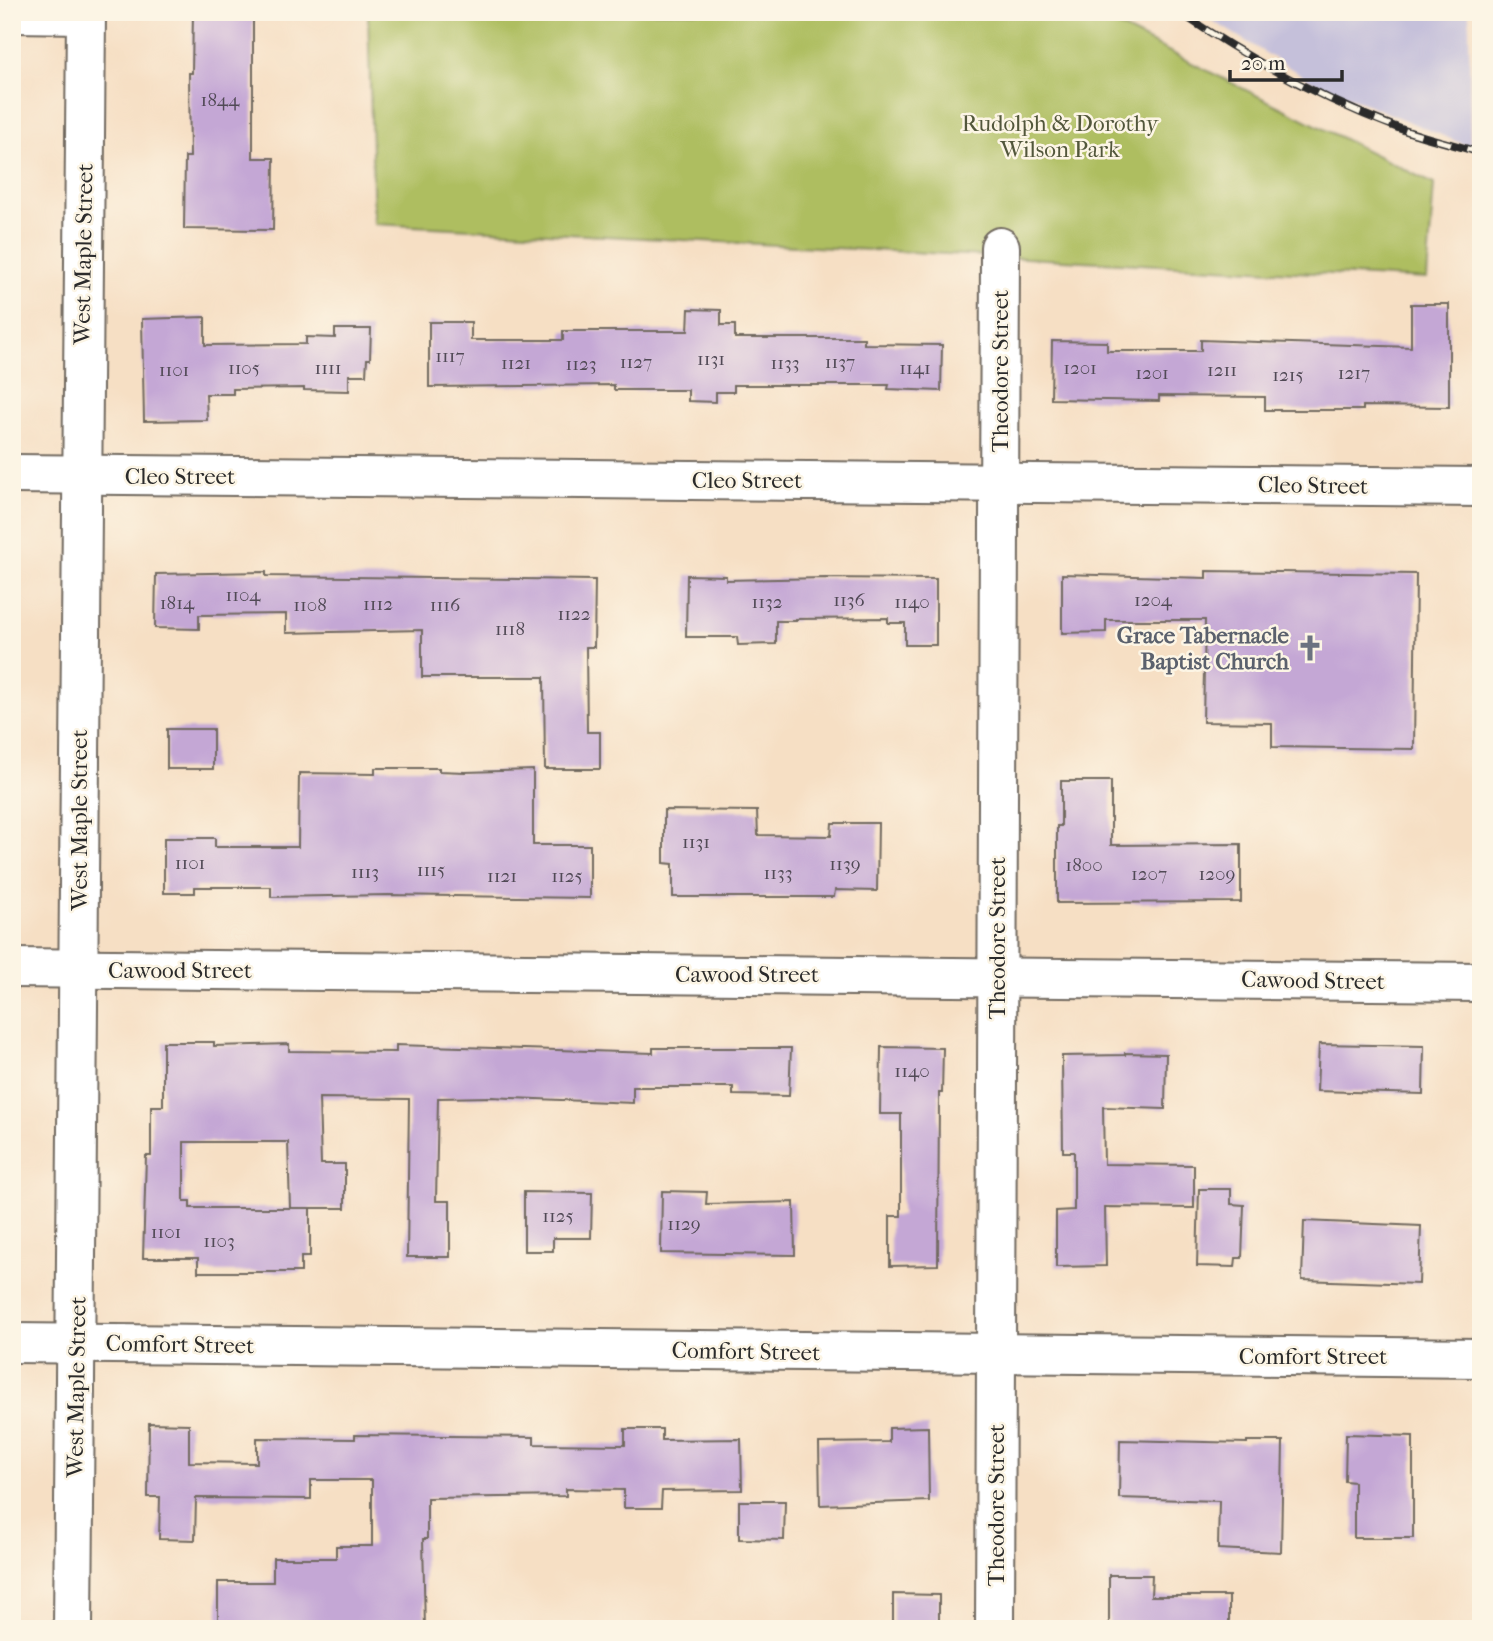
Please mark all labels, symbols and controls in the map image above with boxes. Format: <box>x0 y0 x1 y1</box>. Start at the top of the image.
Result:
scale bar <box>1230 38 1342 82</box>
text: 20 m <box>1241 51 1286 75</box>
house number: 1844 <box>201 89 240 111</box>
park label: Rudolph & Dorothy Wilson Park <box>962 110 1159 163</box>
street label: West Maple Street <box>68 163 99 346</box>
street label: Theodore Street <box>987 290 1014 452</box>
house number: 1117 <box>435 345 465 367</box>
house number: 1131 <box>697 348 725 370</box>
house number: 1127 <box>620 351 652 373</box>
house number: 1137 <box>825 351 855 373</box>
house number: 1121 <box>501 352 531 374</box>
house number: 1133 <box>770 352 800 374</box>
house number: 1123 <box>565 353 597 375</box>
house number: 1105 <box>228 357 260 379</box>
house number: 1111 <box>314 357 342 379</box>
house number: 1141 <box>899 357 931 379</box>
house number: 1201 <box>1063 357 1097 379</box>
house number: 1101 <box>159 359 189 381</box>
house number: 1211 <box>1207 359 1237 381</box>
house number: 1201 <box>1135 362 1169 384</box>
house number: 1217 <box>1338 362 1370 384</box>
house number: 1215 <box>1272 364 1304 386</box>
street label: Cleo Street <box>125 463 235 490</box>
street label: Cleo Street <box>692 467 802 494</box>
street label: Cleo Street <box>1258 471 1368 500</box>
house number: 1104 <box>226 584 261 606</box>
house number: 1136 <box>833 589 866 611</box>
house number: 1204 <box>1134 589 1173 611</box>
house number: 1132 <box>751 591 783 613</box>
house number: 1140 <box>894 591 930 613</box>
house number: 1814 <box>160 592 195 614</box>
house number: 1112 <box>363 593 393 615</box>
house number: 1108 <box>293 594 327 616</box>
house number: 1116 <box>430 594 461 616</box>
house number: 1122 <box>557 603 591 625</box>
house number: 1118 <box>495 618 525 640</box>
place label: Grace Tabernacle Baptist Church <box>1117 622 1290 675</box>
church icon: Grace Tabernacle Baptist Church <box>1295 633 1325 663</box>
street label: West Maple Street <box>66 729 93 912</box>
house number: 1131 <box>682 831 710 853</box>
house number: 1101 <box>175 852 205 874</box>
house number: 1139 <box>829 853 861 875</box>
house number: 1800 <box>1065 854 1103 876</box>
street label: Theodore Street <box>984 857 1011 1019</box>
house number: 1115 <box>417 859 445 881</box>
house number: 1113 <box>351 861 379 883</box>
house number: 1133 <box>763 862 793 884</box>
house number: 1207 <box>1131 863 1167 885</box>
house number: 1209 <box>1199 863 1236 885</box>
house number: 1121 <box>487 865 517 887</box>
house number: 1125 <box>551 865 583 887</box>
street label: Cawood Street <box>108 957 252 984</box>
street label: Cawood Street <box>675 961 819 988</box>
street label: Cawood Street <box>1241 966 1385 995</box>
house number: 1140 <box>894 1060 930 1082</box>
house number: 1125 <box>542 1205 574 1227</box>
house number: 1129 <box>667 1213 701 1235</box>
house number: 1101 <box>151 1221 181 1243</box>
house number: 1103 <box>203 1230 235 1252</box>
street label: West Maple Street <box>61 1296 92 1479</box>
street label: Comfort Street <box>105 1330 255 1359</box>
street label: Comfort Street <box>671 1337 821 1366</box>
street label: Comfort Street <box>1239 1343 1387 1370</box>
street label: Theodore Street <box>983 1424 1010 1586</box>

